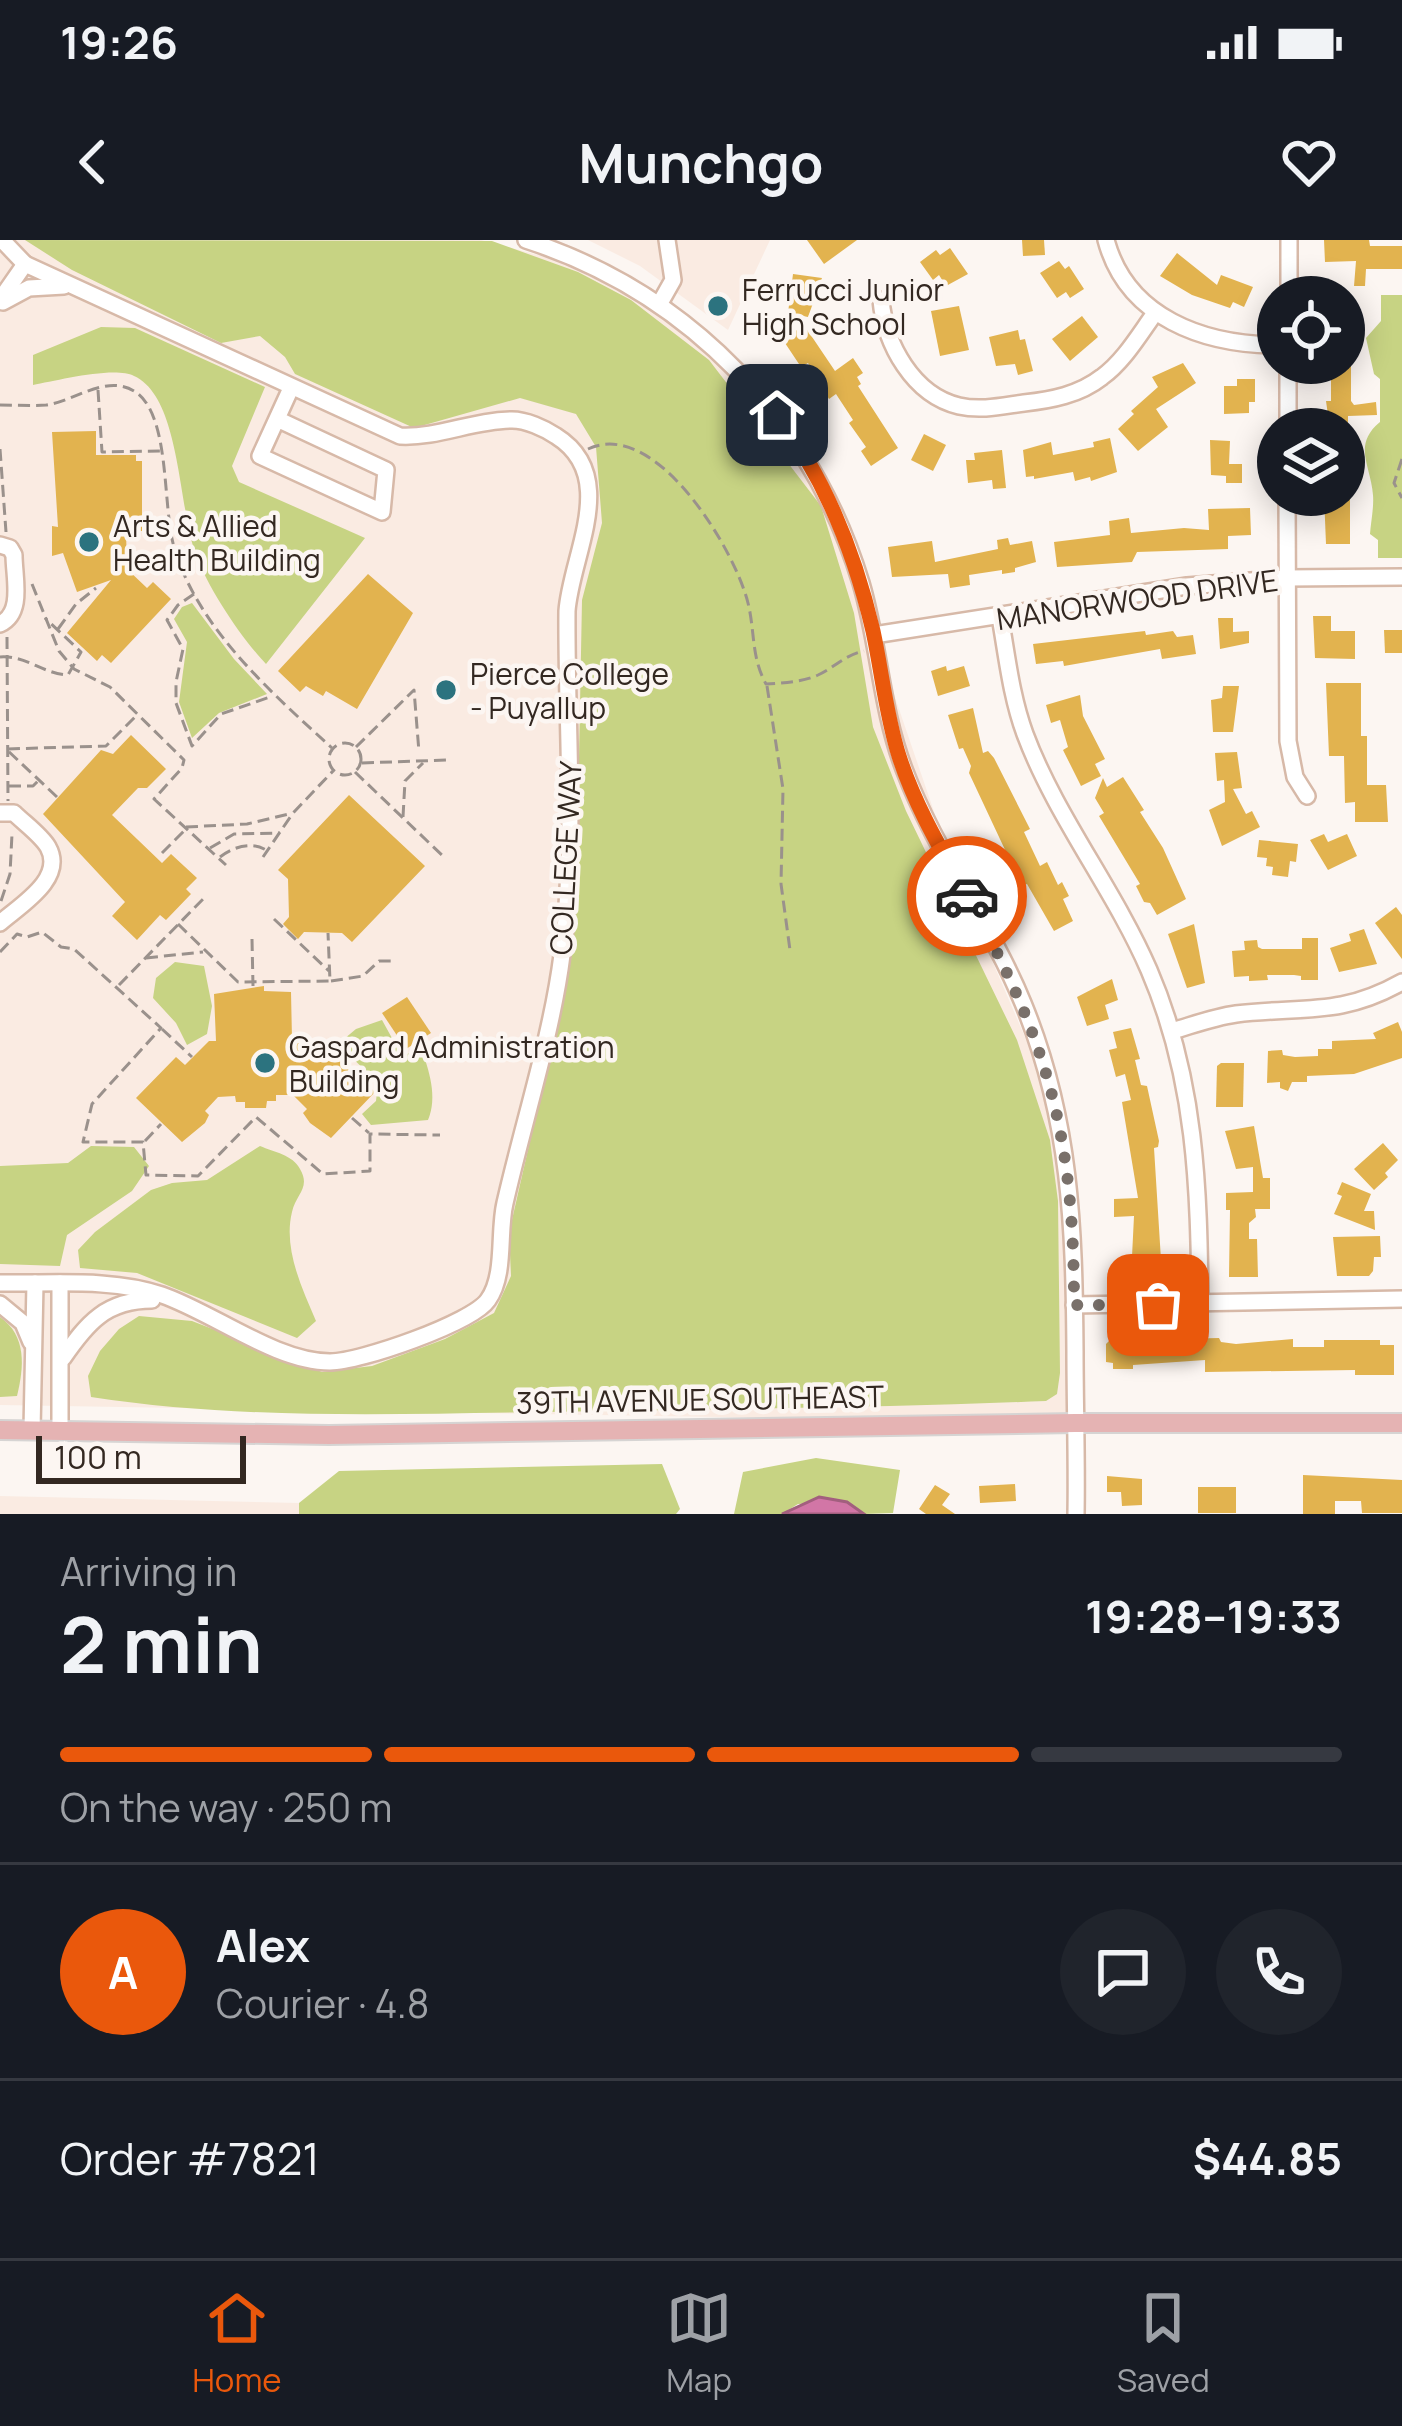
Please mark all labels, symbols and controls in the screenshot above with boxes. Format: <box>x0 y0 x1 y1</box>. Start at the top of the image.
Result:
text: 19:26 <box>60 11 178 73</box>
text: Munchgo <box>579 125 823 199</box>
icon: back <box>60 129 126 195</box>
icon: heart <box>1276 129 1342 195</box>
place label: Ferrucci Junior High School <box>742 269 944 344</box>
map controls <box>1257 276 1365 516</box>
button: locate <box>1257 276 1365 384</box>
marker: Ferrucci Junior High School <box>705 293 731 319</box>
pin <box>726 364 828 466</box>
icon: home <box>744 382 810 448</box>
button: layers <box>1257 408 1365 516</box>
place label: Arts & Allied Health Building <box>113 505 321 580</box>
marker: Arts & Allied Health Building <box>76 529 102 555</box>
street label: MANORWOOD DRIVE <box>994 559 1280 639</box>
place label: Pierce College - Puyallup <box>470 653 669 728</box>
marker: Pierce College - Puyallup <box>433 677 459 703</box>
street label: COLLEGE WAY <box>539 760 591 956</box>
courier <box>907 836 1027 956</box>
icon: car <box>934 863 1000 929</box>
place label: Gaspard Administration Building <box>289 1026 615 1101</box>
marker: Gaspard Administration Building <box>252 1050 278 1076</box>
pin <box>1107 1254 1209 1356</box>
icon: bag <box>1125 1272 1191 1338</box>
street label: 39TH AVENUE SOUTHEAST <box>516 1375 884 1423</box>
scale bar <box>36 1430 246 1483</box>
text: 100 m <box>54 1434 142 1479</box>
text: Arriving in <box>60 1544 237 1598</box>
text: 19:28–19:33 <box>1085 1585 1342 1647</box>
text: 2 min <box>60 1590 263 1696</box>
text: On the way · 250 m <box>60 1780 392 1834</box>
button: chat <box>1060 1909 1186 2035</box>
button: phone <box>1216 1909 1342 2035</box>
text: Alex <box>216 1914 310 1976</box>
text: A <box>108 1941 138 2003</box>
text: Courier · 4.8 <box>216 1976 429 2030</box>
text: Order #7821 <box>60 2127 320 2189</box>
text: $44.85 <box>1193 2127 1342 2189</box>
tab: Home <box>192 2285 282 2402</box>
tab: Map <box>666 2285 732 2402</box>
tab: Saved <box>1117 2285 1210 2402</box>

